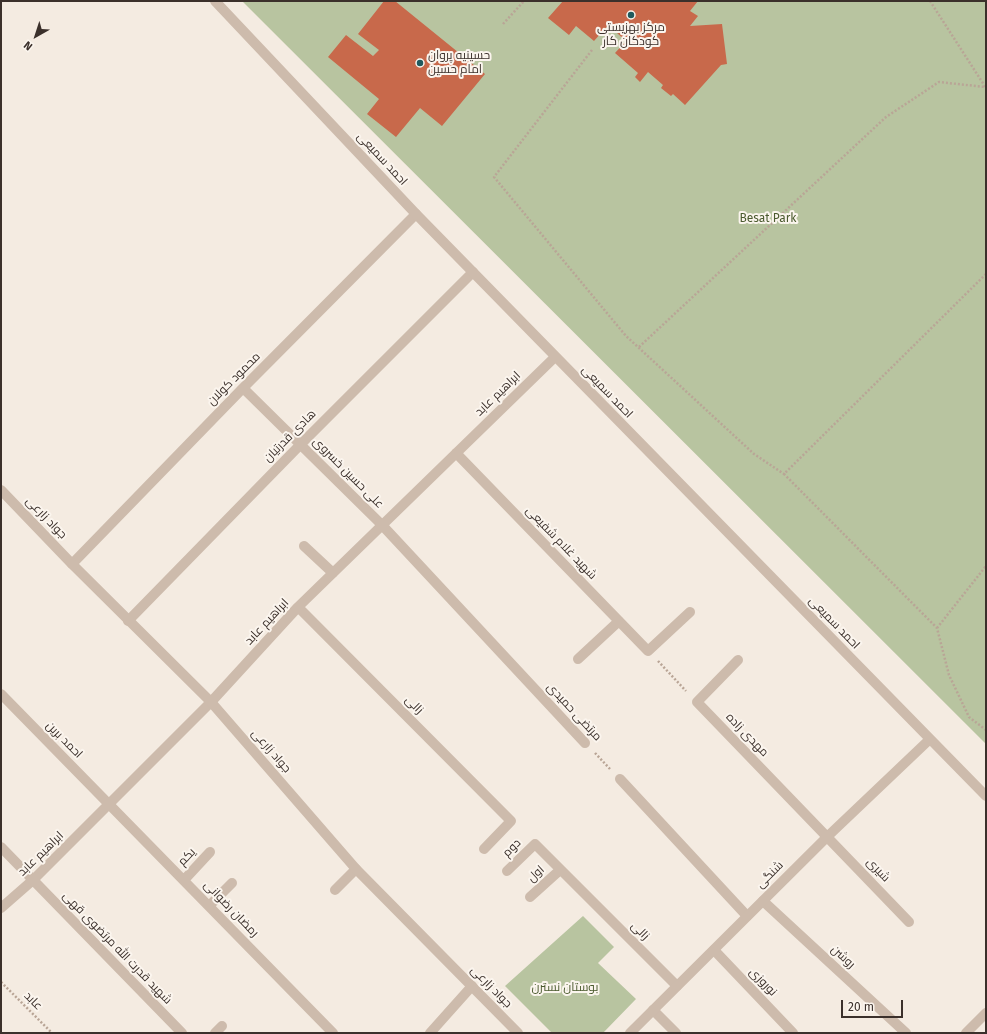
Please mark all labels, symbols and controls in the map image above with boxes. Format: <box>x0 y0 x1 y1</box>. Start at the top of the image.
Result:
marker: مرکز بهزیستی کودکان کار <box>626 10 636 20</box>
north arrow <box>16 16 56 56</box>
place label: مرکز بهزیستی کودکان کار <box>597 21 665 49</box>
text: N <box>21 38 35 53</box>
place label: حسینیه پروان امام حسین <box>428 49 490 77</box>
marker: حسینیه پروان امام حسین <box>415 58 425 68</box>
street label: احمد سمیعی <box>354 129 410 189</box>
park label: Besat Park <box>740 212 796 226</box>
street label: محمود کولان <box>204 349 264 409</box>
street label: احمد سمیعی <box>578 363 636 421</box>
street label: ابراهیم عابد <box>472 369 524 419</box>
street label: هادی قدرتیان <box>261 407 319 465</box>
street label: علی حسین خسروی <box>310 435 386 511</box>
street label: جواد زارعی <box>22 494 70 542</box>
street label: شهید غلام شفیعی <box>522 503 600 583</box>
street label: احمد سمیعی <box>805 594 863 652</box>
street label: ابراهیم عابد <box>242 596 292 648</box>
street label: مرتضی حمیدی <box>544 680 604 744</box>
street label: زالی <box>402 693 426 717</box>
street label: مهدی زاده <box>723 710 771 760</box>
street label: احمد برین <box>43 719 85 761</box>
street label: جواد زارعی <box>248 726 294 776</box>
street label: ابراهیم عابد <box>15 829 67 879</box>
street label: دوم <box>500 836 524 860</box>
street label: یکم <box>175 845 199 869</box>
street label: شیری <box>863 855 893 885</box>
street label: شنگی <box>753 858 787 892</box>
street label: اول <box>525 863 547 885</box>
street label: رمضان رضوانی <box>201 878 261 940</box>
street label: شهید قدرت الله مرتضوی قهی <box>59 889 175 1007</box>
street label: زالی <box>628 919 652 943</box>
street label: روشن <box>828 942 858 972</box>
street label: جواد زارعی <box>467 963 515 1011</box>
street label: نوروزی <box>746 965 780 999</box>
park label: بوستان نسترن <box>532 981 598 995</box>
street label: عابد <box>21 989 45 1013</box>
scale bar <box>843 992 905 1018</box>
text: 20 m <box>848 1000 874 1014</box>

